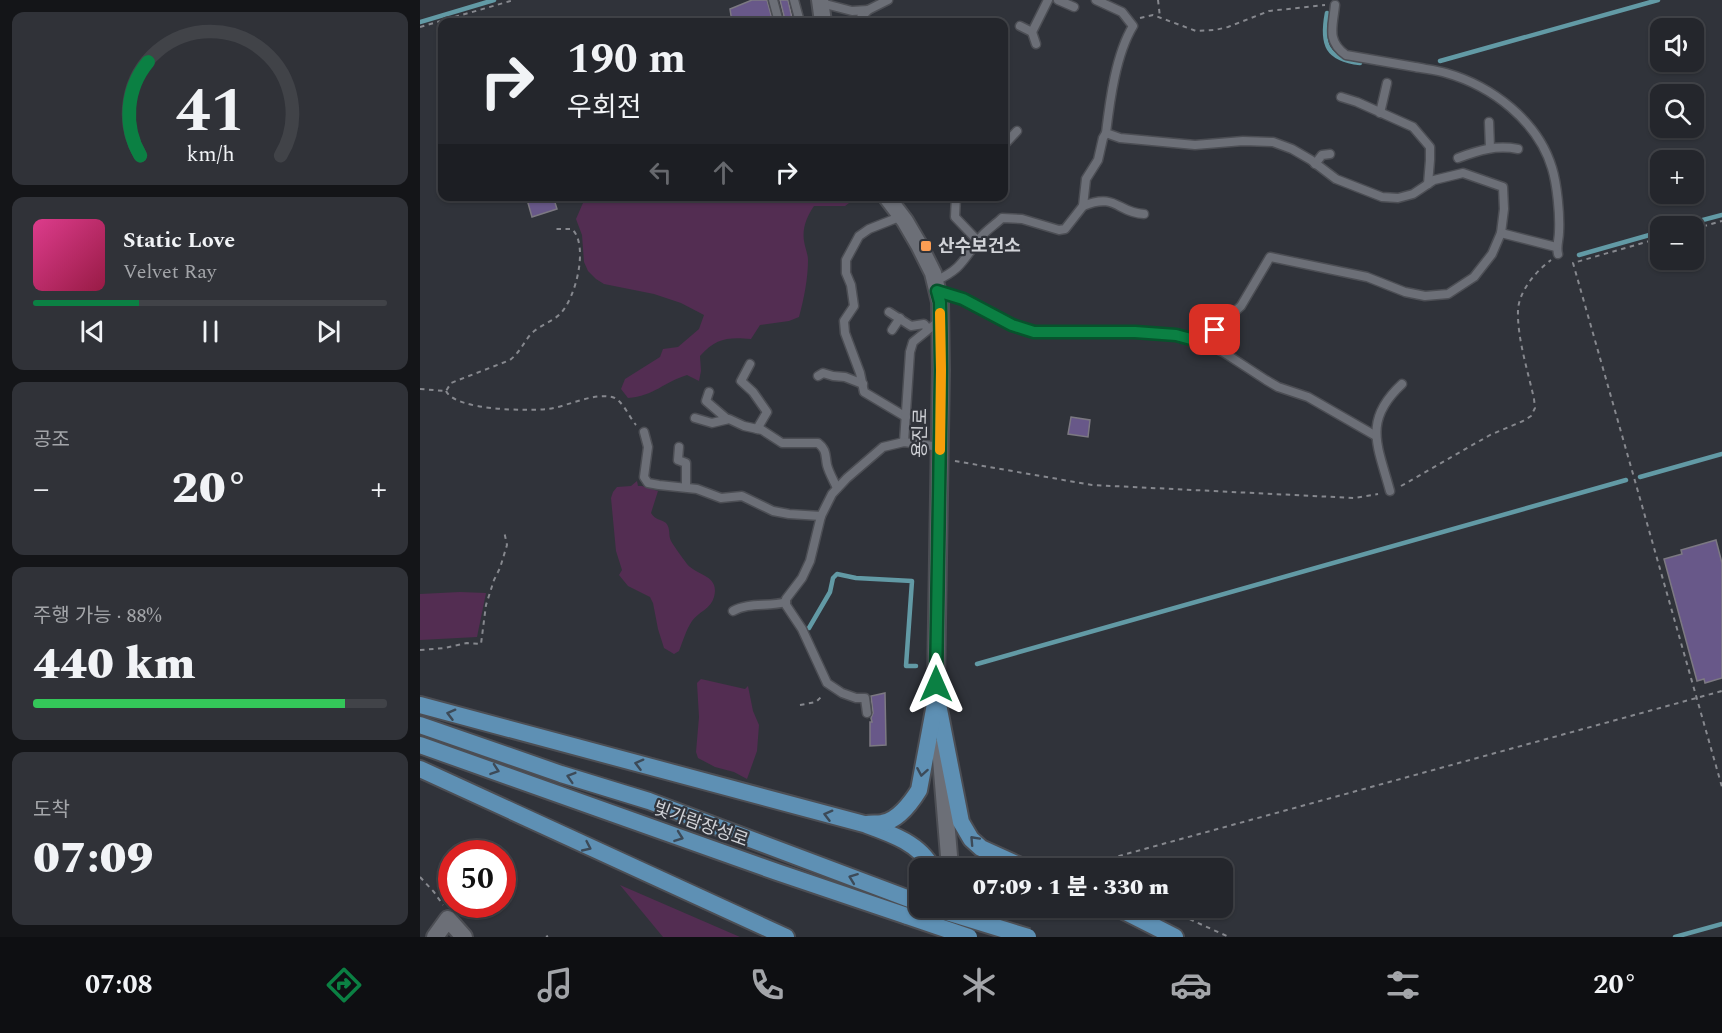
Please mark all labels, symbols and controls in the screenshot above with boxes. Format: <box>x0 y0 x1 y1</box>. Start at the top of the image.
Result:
map controls <box>1650 18 1704 270</box>
button: sound <box>1650 18 1704 72</box>
text: 190 m <box>567 28 686 91</box>
icon: right <box>468 42 546 120</box>
text: 41 <box>175 64 245 159</box>
button: search <box>1650 84 1704 138</box>
text: 우회전 <box>567 87 642 129</box>
text: km/h <box>186 138 234 171</box>
button: + <box>1650 150 1704 204</box>
icon: left <box>644 156 677 189</box>
icon: ahead <box>707 156 740 189</box>
icon: right <box>770 156 803 189</box>
button: − <box>1650 216 1704 270</box>
text: Static Love <box>123 224 235 257</box>
place label: 산수보건소 <box>938 233 1021 260</box>
marker: 산수보건소 <box>919 239 933 253</box>
text: Velvet Ray <box>123 257 216 287</box>
pin <box>1189 304 1240 355</box>
icon: arrive <box>1198 313 1231 346</box>
icon: previous <box>76 315 109 348</box>
icon: pause <box>194 315 227 348</box>
icon: next <box>312 315 345 348</box>
street label: 용진로 <box>907 408 934 458</box>
text: 공조 <box>33 425 70 455</box>
text: 20° <box>172 454 248 523</box>
text: − <box>33 464 50 514</box>
text: + <box>370 464 387 514</box>
text: 주행 가능 · 88% <box>33 601 162 631</box>
text: 440 km <box>33 630 195 699</box>
position arrow <box>904 652 968 716</box>
one-way arrow <box>446 708 456 721</box>
one-way arrow <box>634 759 645 771</box>
one-way arrow <box>489 763 500 776</box>
one-way arrow <box>916 767 929 777</box>
one-way arrow <box>566 772 577 784</box>
text: 도착 <box>33 795 70 825</box>
street label: 빛가람장성로 <box>650 795 752 854</box>
one-way arrow <box>823 809 833 822</box>
text: 07:09 <box>33 824 154 893</box>
one-way arrow <box>673 829 683 842</box>
one-way arrow <box>971 837 982 848</box>
one-way arrow <box>581 839 592 851</box>
speed limit sign: 50 <box>438 840 516 918</box>
text: 07:09 · 1 분 · 330 m <box>973 871 1169 904</box>
one-way arrow <box>848 873 859 886</box>
text: 07:08 <box>85 964 153 1006</box>
icon: directions <box>323 964 365 1006</box>
icon: music <box>534 964 576 1006</box>
icon: phone <box>746 964 788 1006</box>
icon: climate <box>958 964 1000 1006</box>
icon: car <box>1170 964 1212 1006</box>
icon: filters <box>1382 964 1424 1006</box>
text: 20° <box>1593 964 1637 1006</box>

